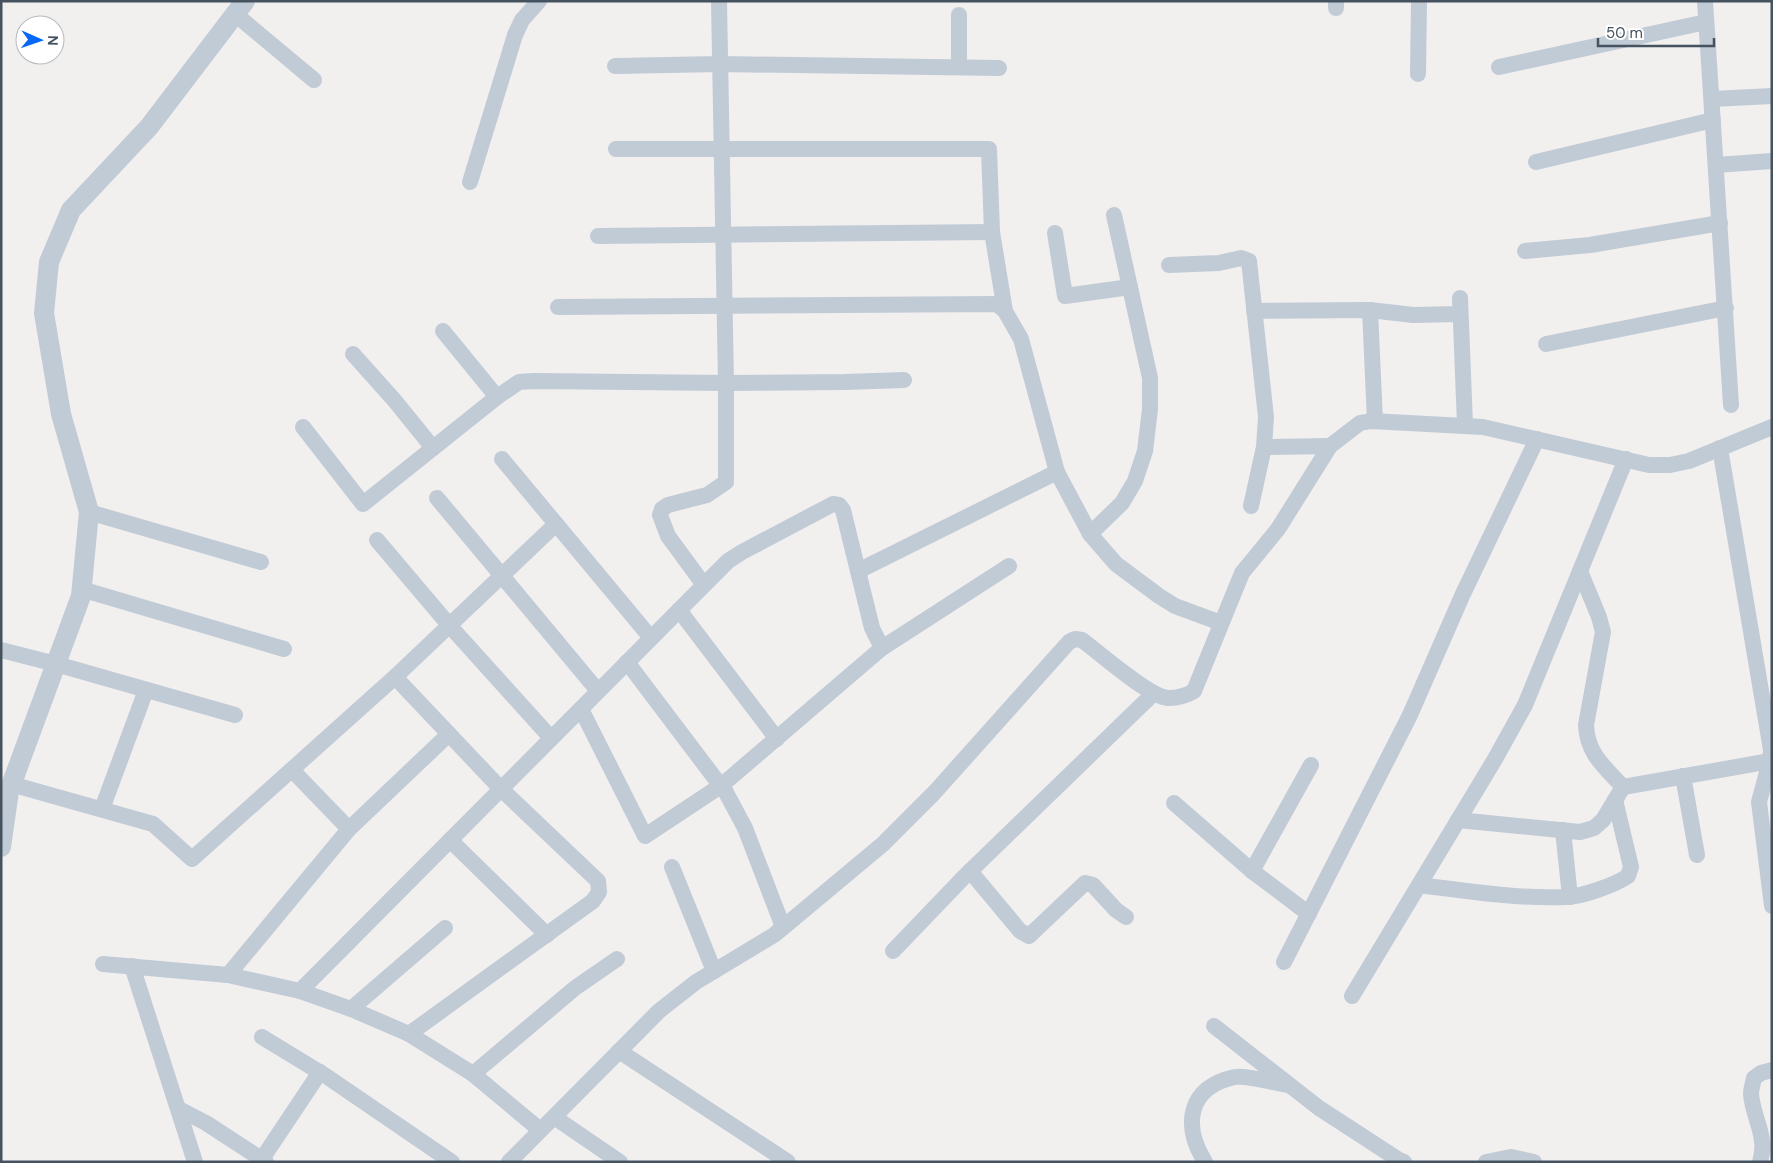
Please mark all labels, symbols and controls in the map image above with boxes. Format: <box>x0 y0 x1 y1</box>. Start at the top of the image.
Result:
north arrow <box>15 15 65 65</box>
scale bar <box>1598 15 1714 47</box>
text: 50 m <box>1606 23 1643 43</box>
text: N <box>44 35 62 46</box>

